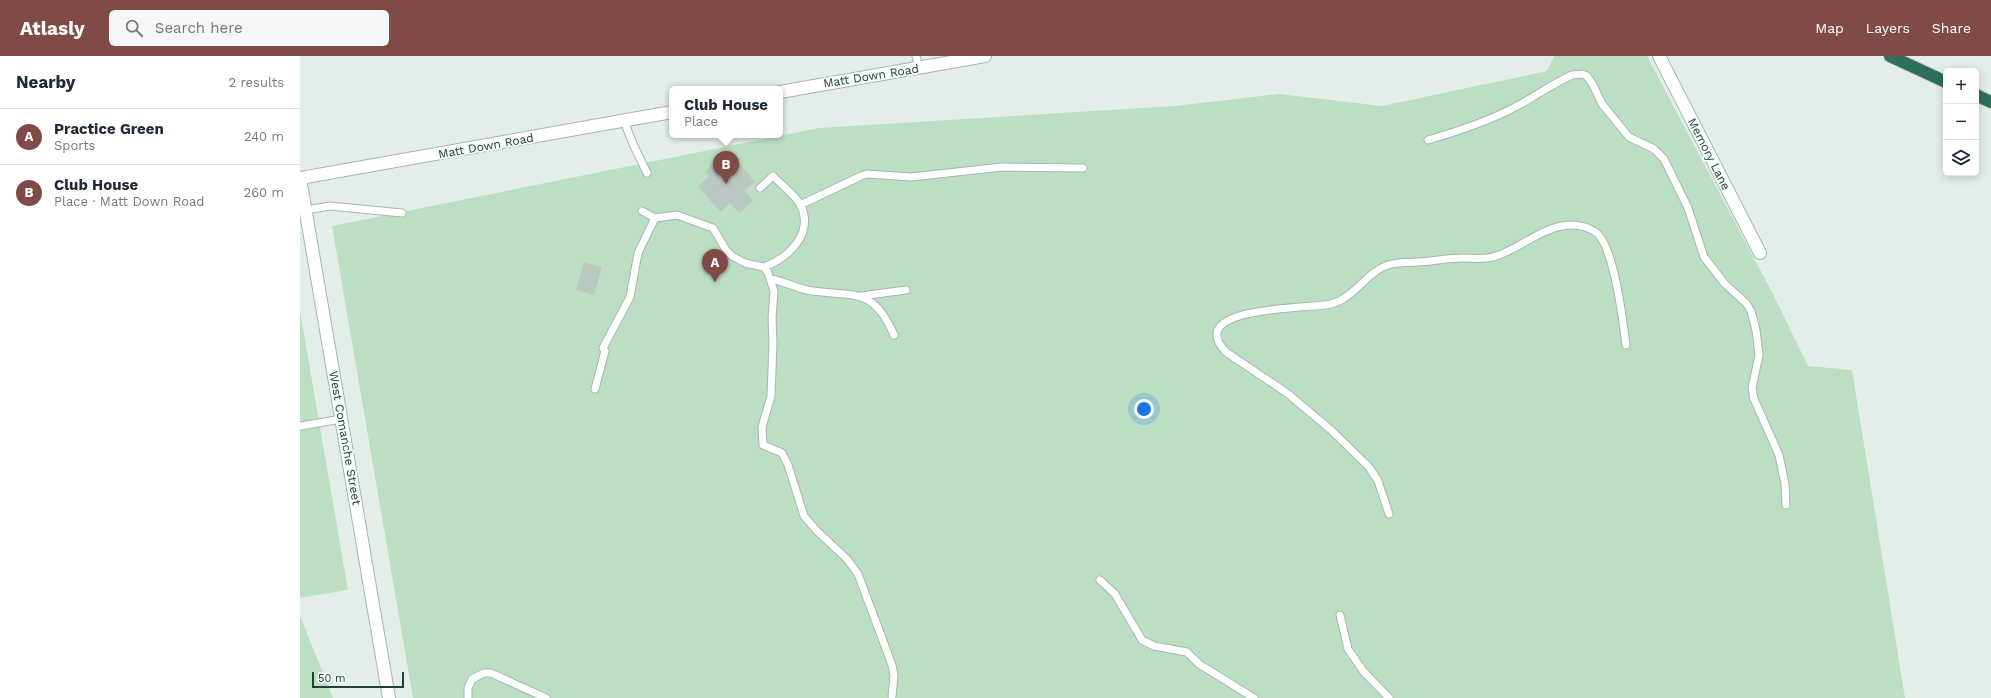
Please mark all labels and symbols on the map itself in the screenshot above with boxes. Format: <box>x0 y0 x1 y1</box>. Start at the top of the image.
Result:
street label: Matt Down Road <box>822 62 920 90</box>
street label: Memory Lane <box>1685 116 1733 192</box>
street label: Matt Down Road <box>437 131 535 161</box>
pin: B <box>713 151 739 184</box>
pin: A <box>702 249 728 282</box>
street label: West Comanche Street <box>326 370 364 506</box>
your location <box>1134 399 1154 419</box>
scale bar <box>312 670 404 689</box>

